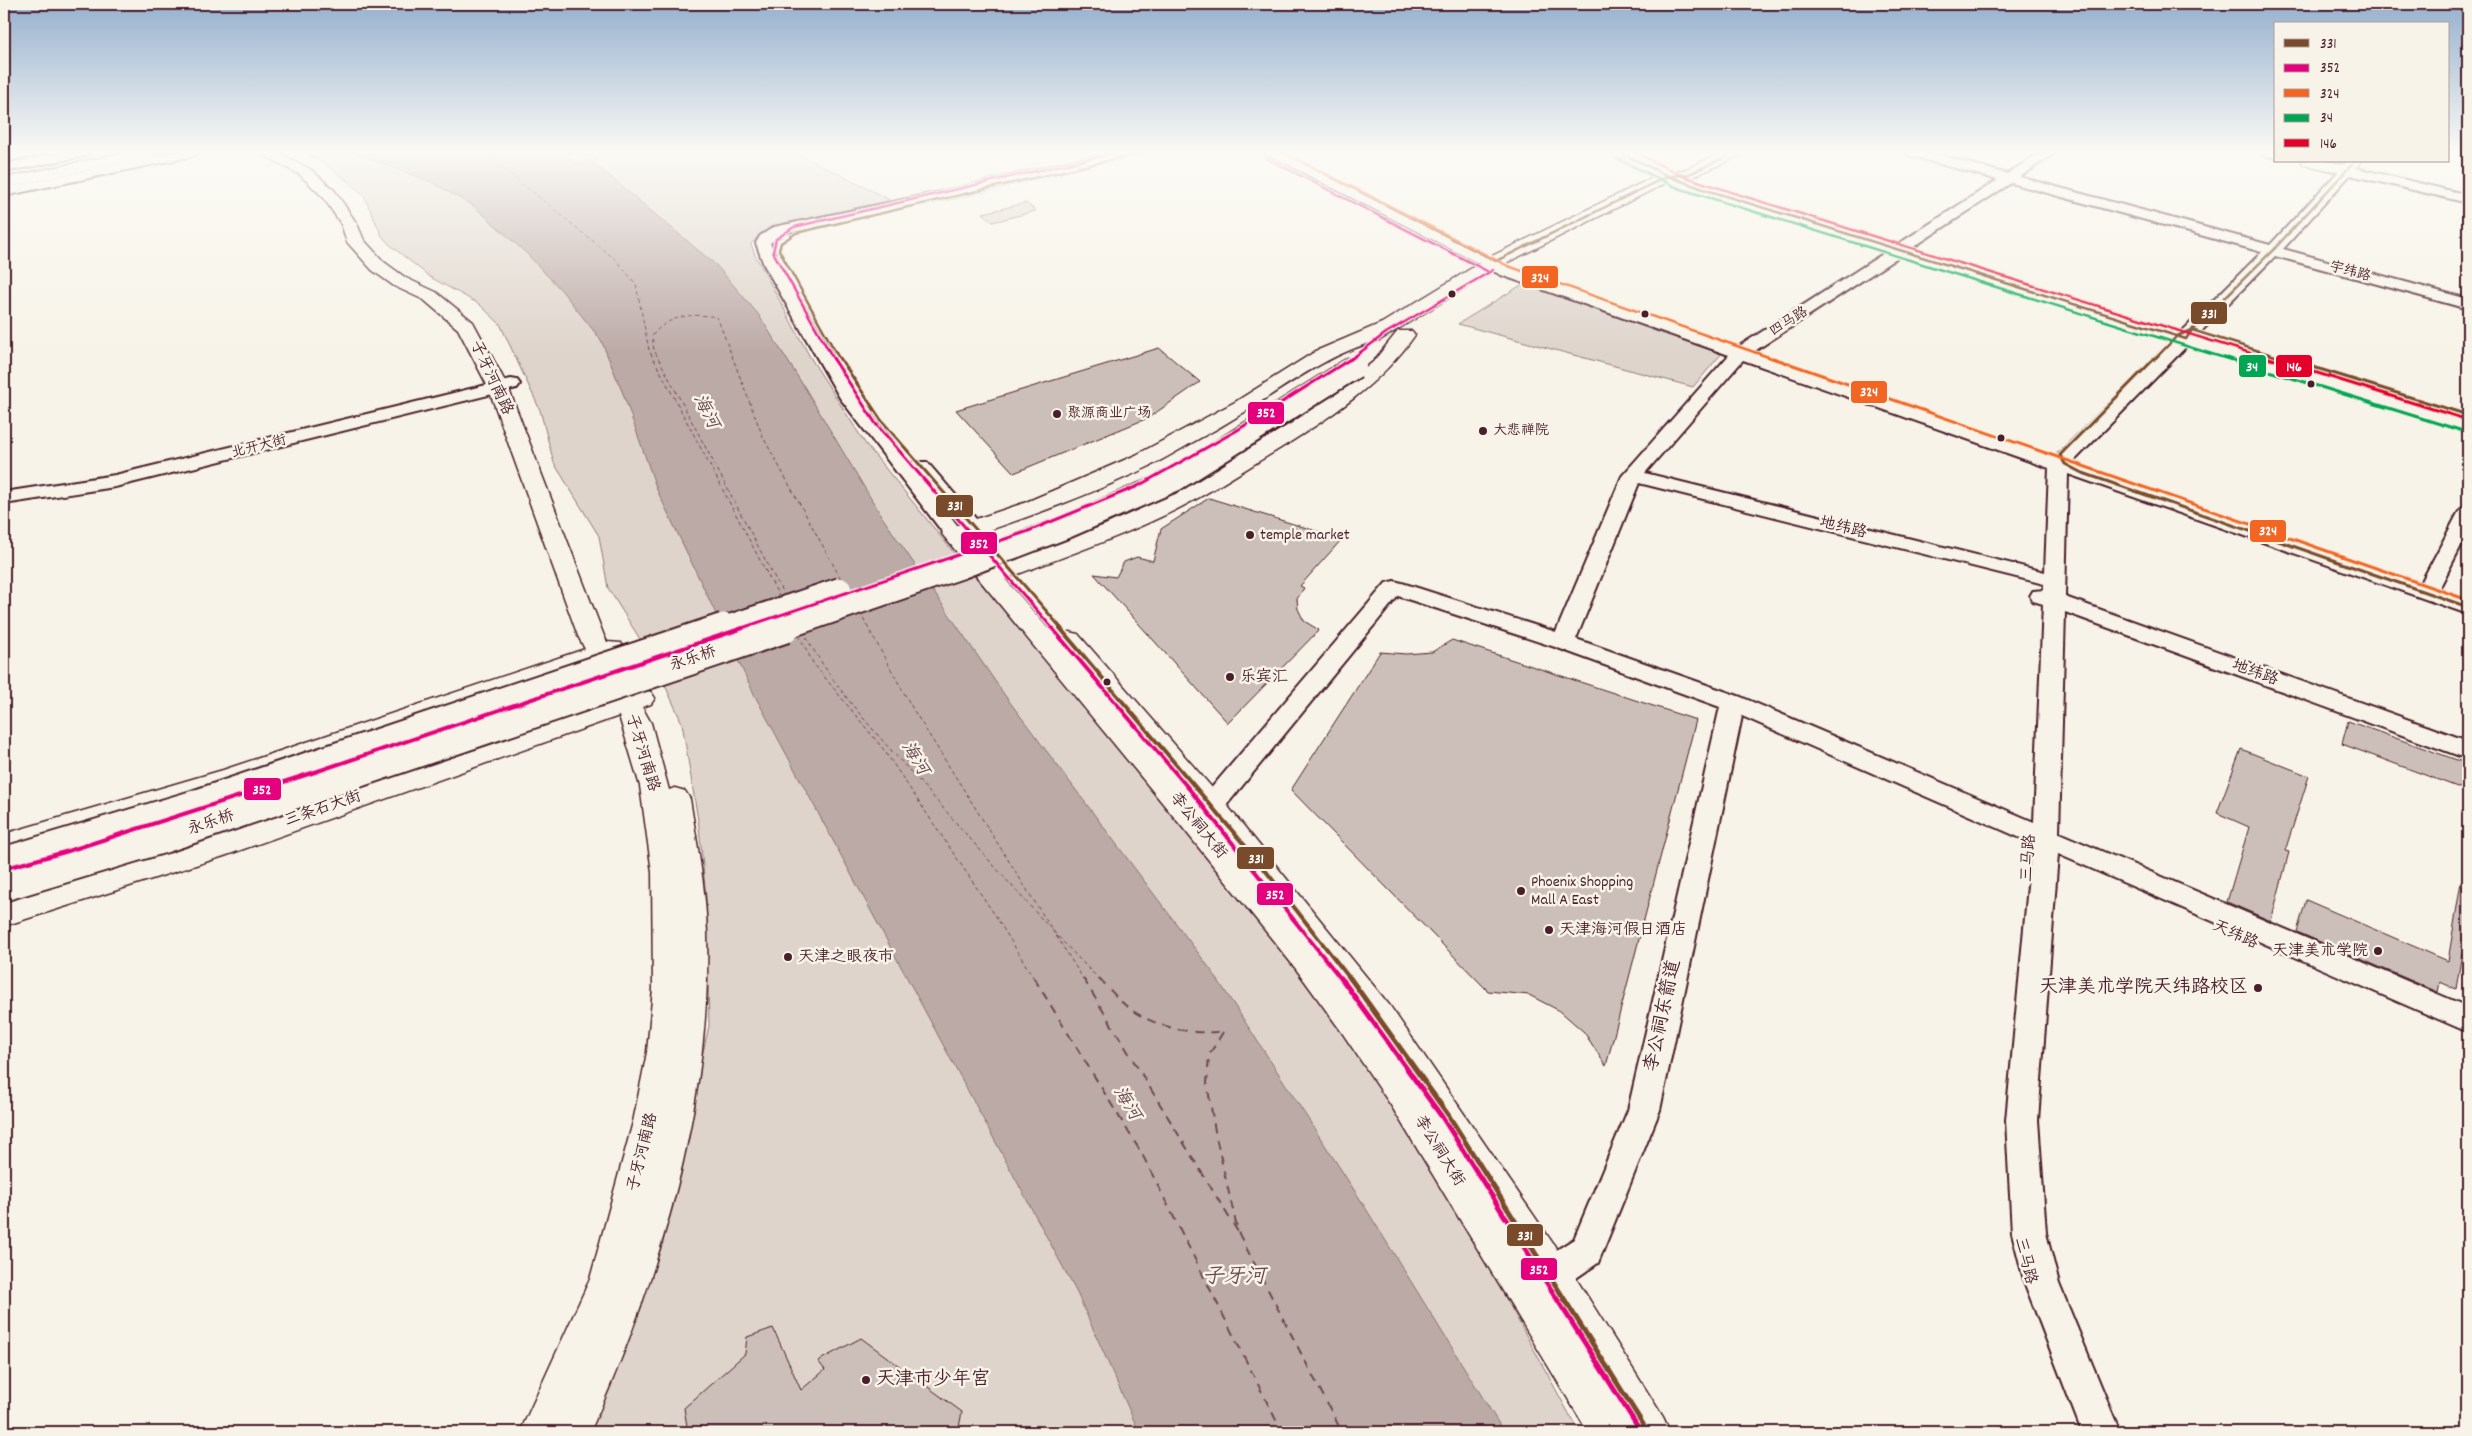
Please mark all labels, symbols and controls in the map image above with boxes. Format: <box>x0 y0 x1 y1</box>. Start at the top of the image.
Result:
legend <box>2274 22 2450 162</box>
text: 331 <box>2320 34 2337 56</box>
text: 352 <box>2320 58 2340 80</box>
text: 324 <box>2320 84 2339 106</box>
text: 34 <box>2320 108 2333 130</box>
text: 146 <box>2320 134 2337 156</box>
street label: 宇纬路 <box>2327 257 2373 287</box>
line badge: 324 <box>1521 265 1559 289</box>
text: 324 <box>1531 269 1549 289</box>
unlabelled marker <box>1447 289 1457 299</box>
line badge: 331 <box>2190 301 2228 325</box>
street label: 四马路 <box>1766 302 1812 342</box>
text: 331 <box>2201 305 2217 325</box>
unlabelled marker <box>1640 309 1650 319</box>
street label: 子牙河南路 <box>464 337 518 419</box>
line badge: 34 <box>2238 354 2267 378</box>
line badge: 146 <box>2275 354 2313 378</box>
text: 34 <box>2246 358 2258 378</box>
text: 146 <box>2286 358 2302 378</box>
unlabelled marker <box>2306 379 2316 389</box>
line badge: 324 <box>1850 380 1888 404</box>
text: 324 <box>1860 383 1878 403</box>
water label: 海河 <box>686 390 726 436</box>
line badge: 352 <box>1247 401 1285 425</box>
place label: 聚源商业广场 <box>1067 404 1151 424</box>
text: 352 <box>1257 404 1275 424</box>
marker: 聚源商业广场 <box>1051 408 1063 420</box>
place label: 大悲禅院 <box>1493 421 1549 441</box>
marker: 大悲禅院 <box>1477 425 1489 437</box>
street label: 北开大街 <box>229 431 289 463</box>
unlabelled marker <box>1996 433 2006 443</box>
line badge: 331 <box>935 494 974 518</box>
text: 331 <box>947 497 963 517</box>
street label: 地纬路 <box>1817 511 1869 545</box>
line badge: 324 <box>2249 519 2287 543</box>
text: 324 <box>2259 522 2277 542</box>
place label: temple market <box>1260 524 1350 547</box>
marker: temple market <box>1244 529 1256 541</box>
line badge: 352 <box>960 531 998 555</box>
text: 352 <box>970 535 988 555</box>
street label: 永乐桥 <box>667 640 719 678</box>
street label: 地纬路 <box>2229 654 2281 692</box>
place label: 乐宾汇 <box>1240 666 1288 689</box>
marker: 乐宾汇 <box>1224 671 1236 683</box>
unlabelled marker <box>1102 677 1112 687</box>
street label: 子牙河南路 <box>619 711 665 795</box>
water label: 海河 <box>894 737 936 783</box>
line badge: 352 <box>243 777 282 801</box>
text: 352 <box>253 781 271 801</box>
street label: 三条石大街 <box>281 785 365 833</box>
street label: 李公祠大街 <box>1164 788 1232 864</box>
street label: 永乐桥 <box>185 804 237 842</box>
street label: 三马路 <box>2016 833 2042 883</box>
line badge: 331 <box>1236 846 1275 870</box>
text: 331 <box>1248 850 1264 870</box>
place label: Phoenix Shopping Mall A East <box>1531 871 1633 912</box>
line badge: 352 <box>1256 882 1294 906</box>
marker: Phoenix Shopping Mall A East <box>1515 885 1527 897</box>
text: 352 <box>1266 886 1284 906</box>
street label: 天纬路 <box>2208 915 2262 955</box>
place label: 天津海河假日酒店 <box>1559 919 1687 942</box>
marker: 天津海河假日酒店 <box>1543 924 1555 936</box>
place label: 天津美术学院 <box>2272 940 2368 963</box>
marker: 天津美术学院 <box>2372 945 2384 957</box>
place label: 天津之眼夜市 <box>798 946 894 969</box>
marker: 天津之眼夜市 <box>782 951 794 963</box>
street label: 李公祠东箭道 <box>1639 957 1689 1075</box>
place label: 天津美术学院天纬路校区 <box>2039 975 2248 1002</box>
marker: 天津美术学院天纬路校区 <box>2252 982 2264 994</box>
water label: 海河 <box>1106 1082 1148 1128</box>
street label: 子牙河南路 <box>622 1110 664 1194</box>
street label: 李公祠大街 <box>1408 1111 1470 1191</box>
line badge: 331 <box>1506 1223 1544 1247</box>
text: 331 <box>1517 1227 1533 1247</box>
street label: 三马路 <box>2008 1235 2042 1287</box>
line badge: 352 <box>1520 1257 1558 1281</box>
text: 352 <box>1530 1261 1548 1281</box>
water label: 子牙河 <box>1203 1263 1268 1293</box>
place label: 天津市少年宫 <box>876 1367 990 1394</box>
marker: 天津市少年宫 <box>860 1374 872 1386</box>

